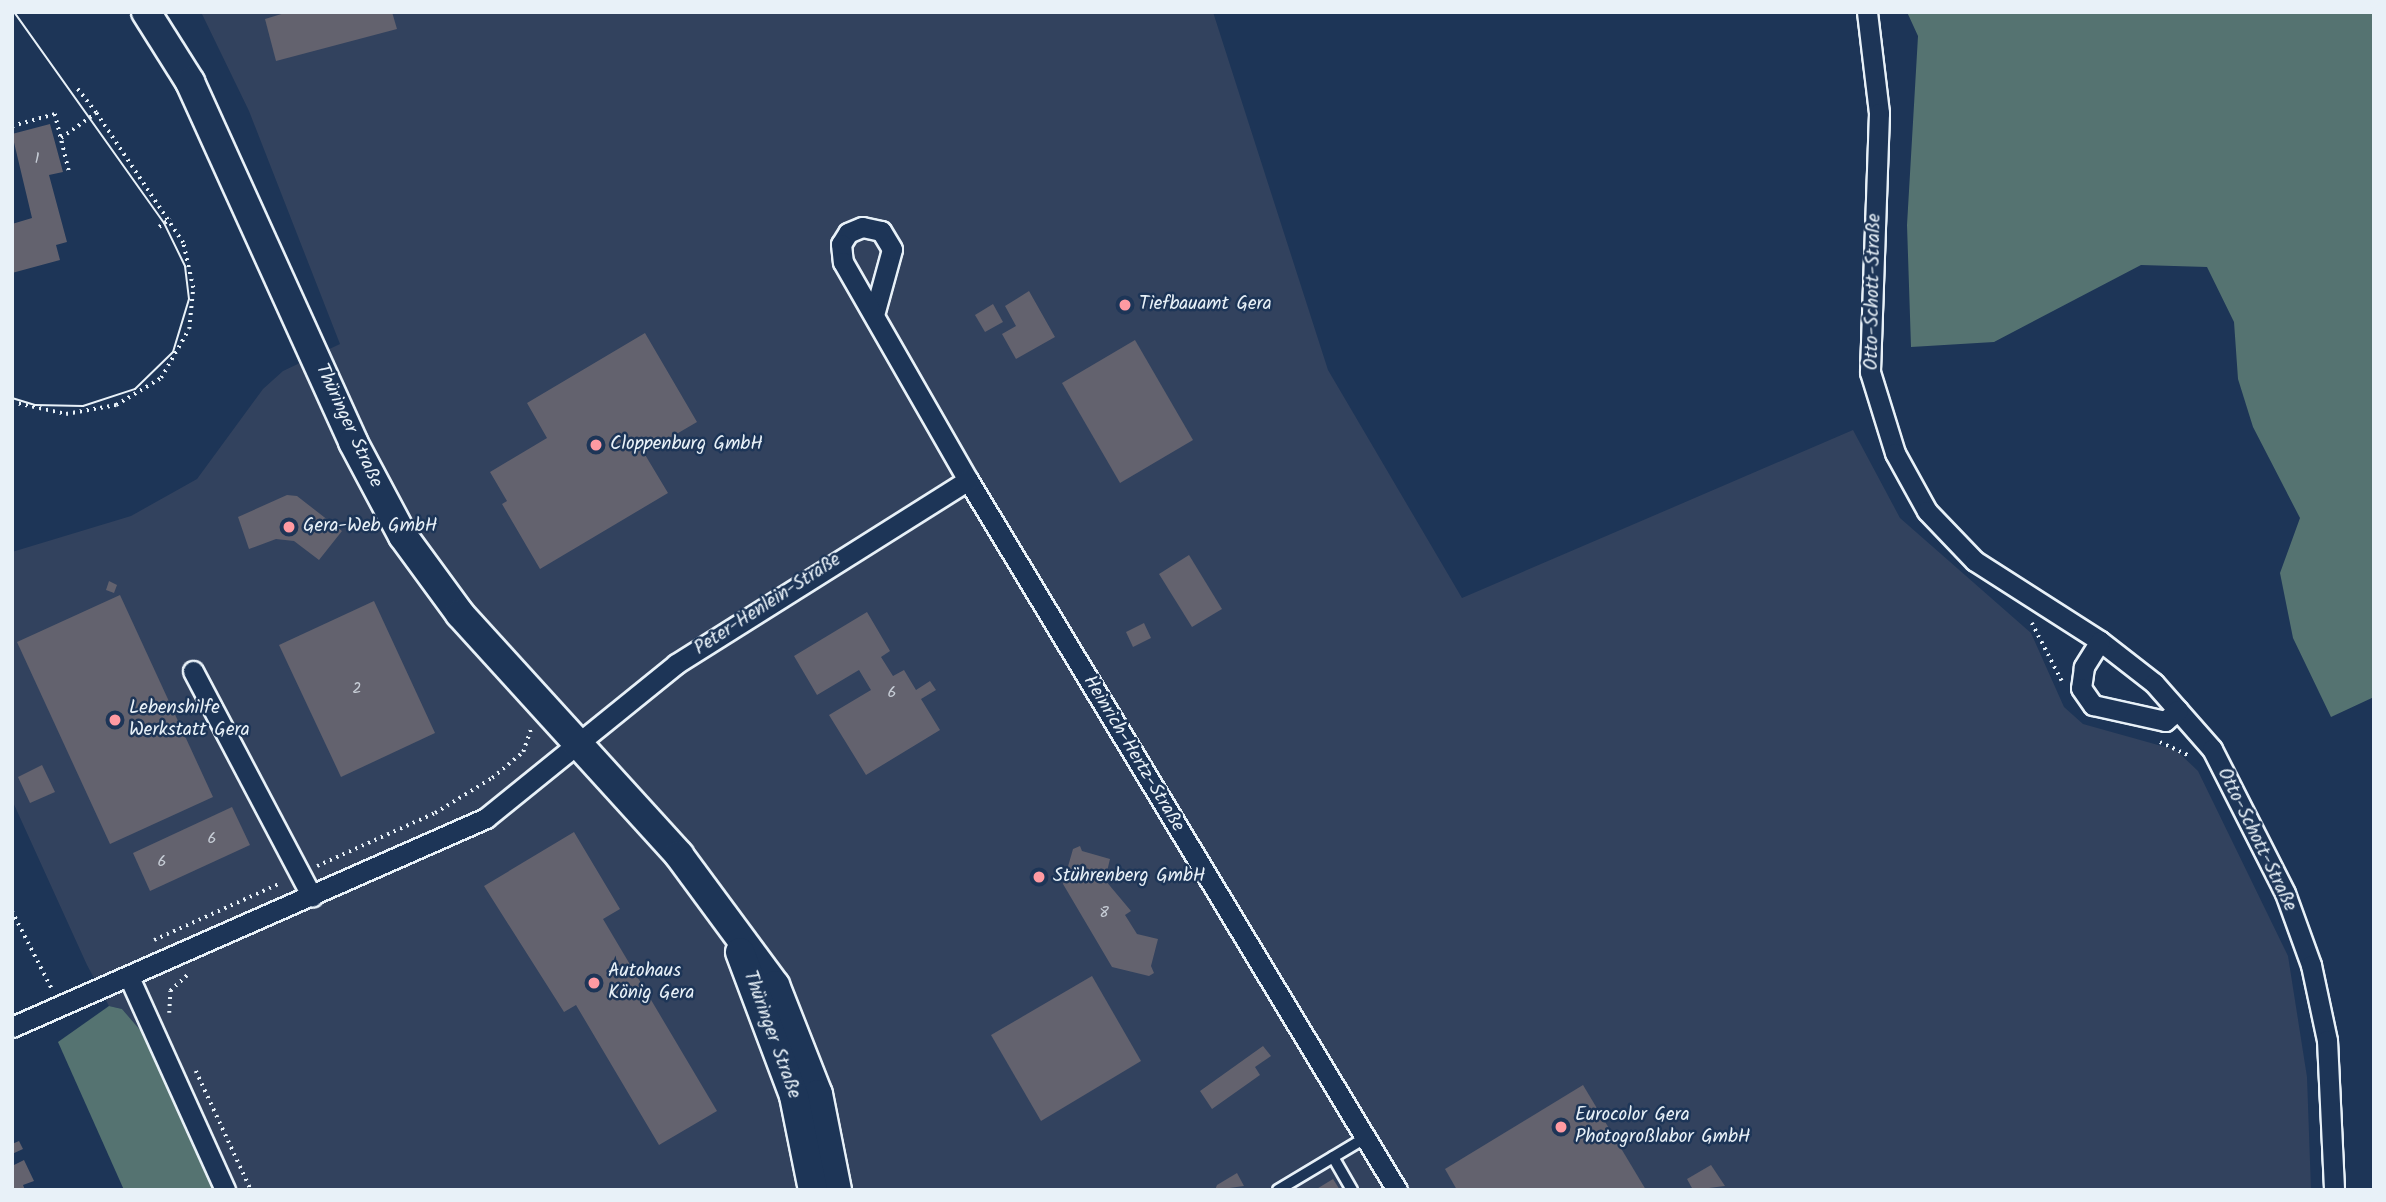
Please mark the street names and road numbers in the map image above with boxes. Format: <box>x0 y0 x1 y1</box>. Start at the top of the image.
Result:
street label: Otto-Schott-Straße <box>1861 213 1887 371</box>
street label: Thüringer Straße <box>309 360 387 492</box>
street label: Peter-Henlein-Straße <box>690 549 846 661</box>
street label: Heinrich-Hertz-Straße <box>1077 672 1189 836</box>
street label: Otto-Schott-Straße <box>2211 765 2301 915</box>
street label: Thüringer Straße <box>737 968 805 1102</box>

